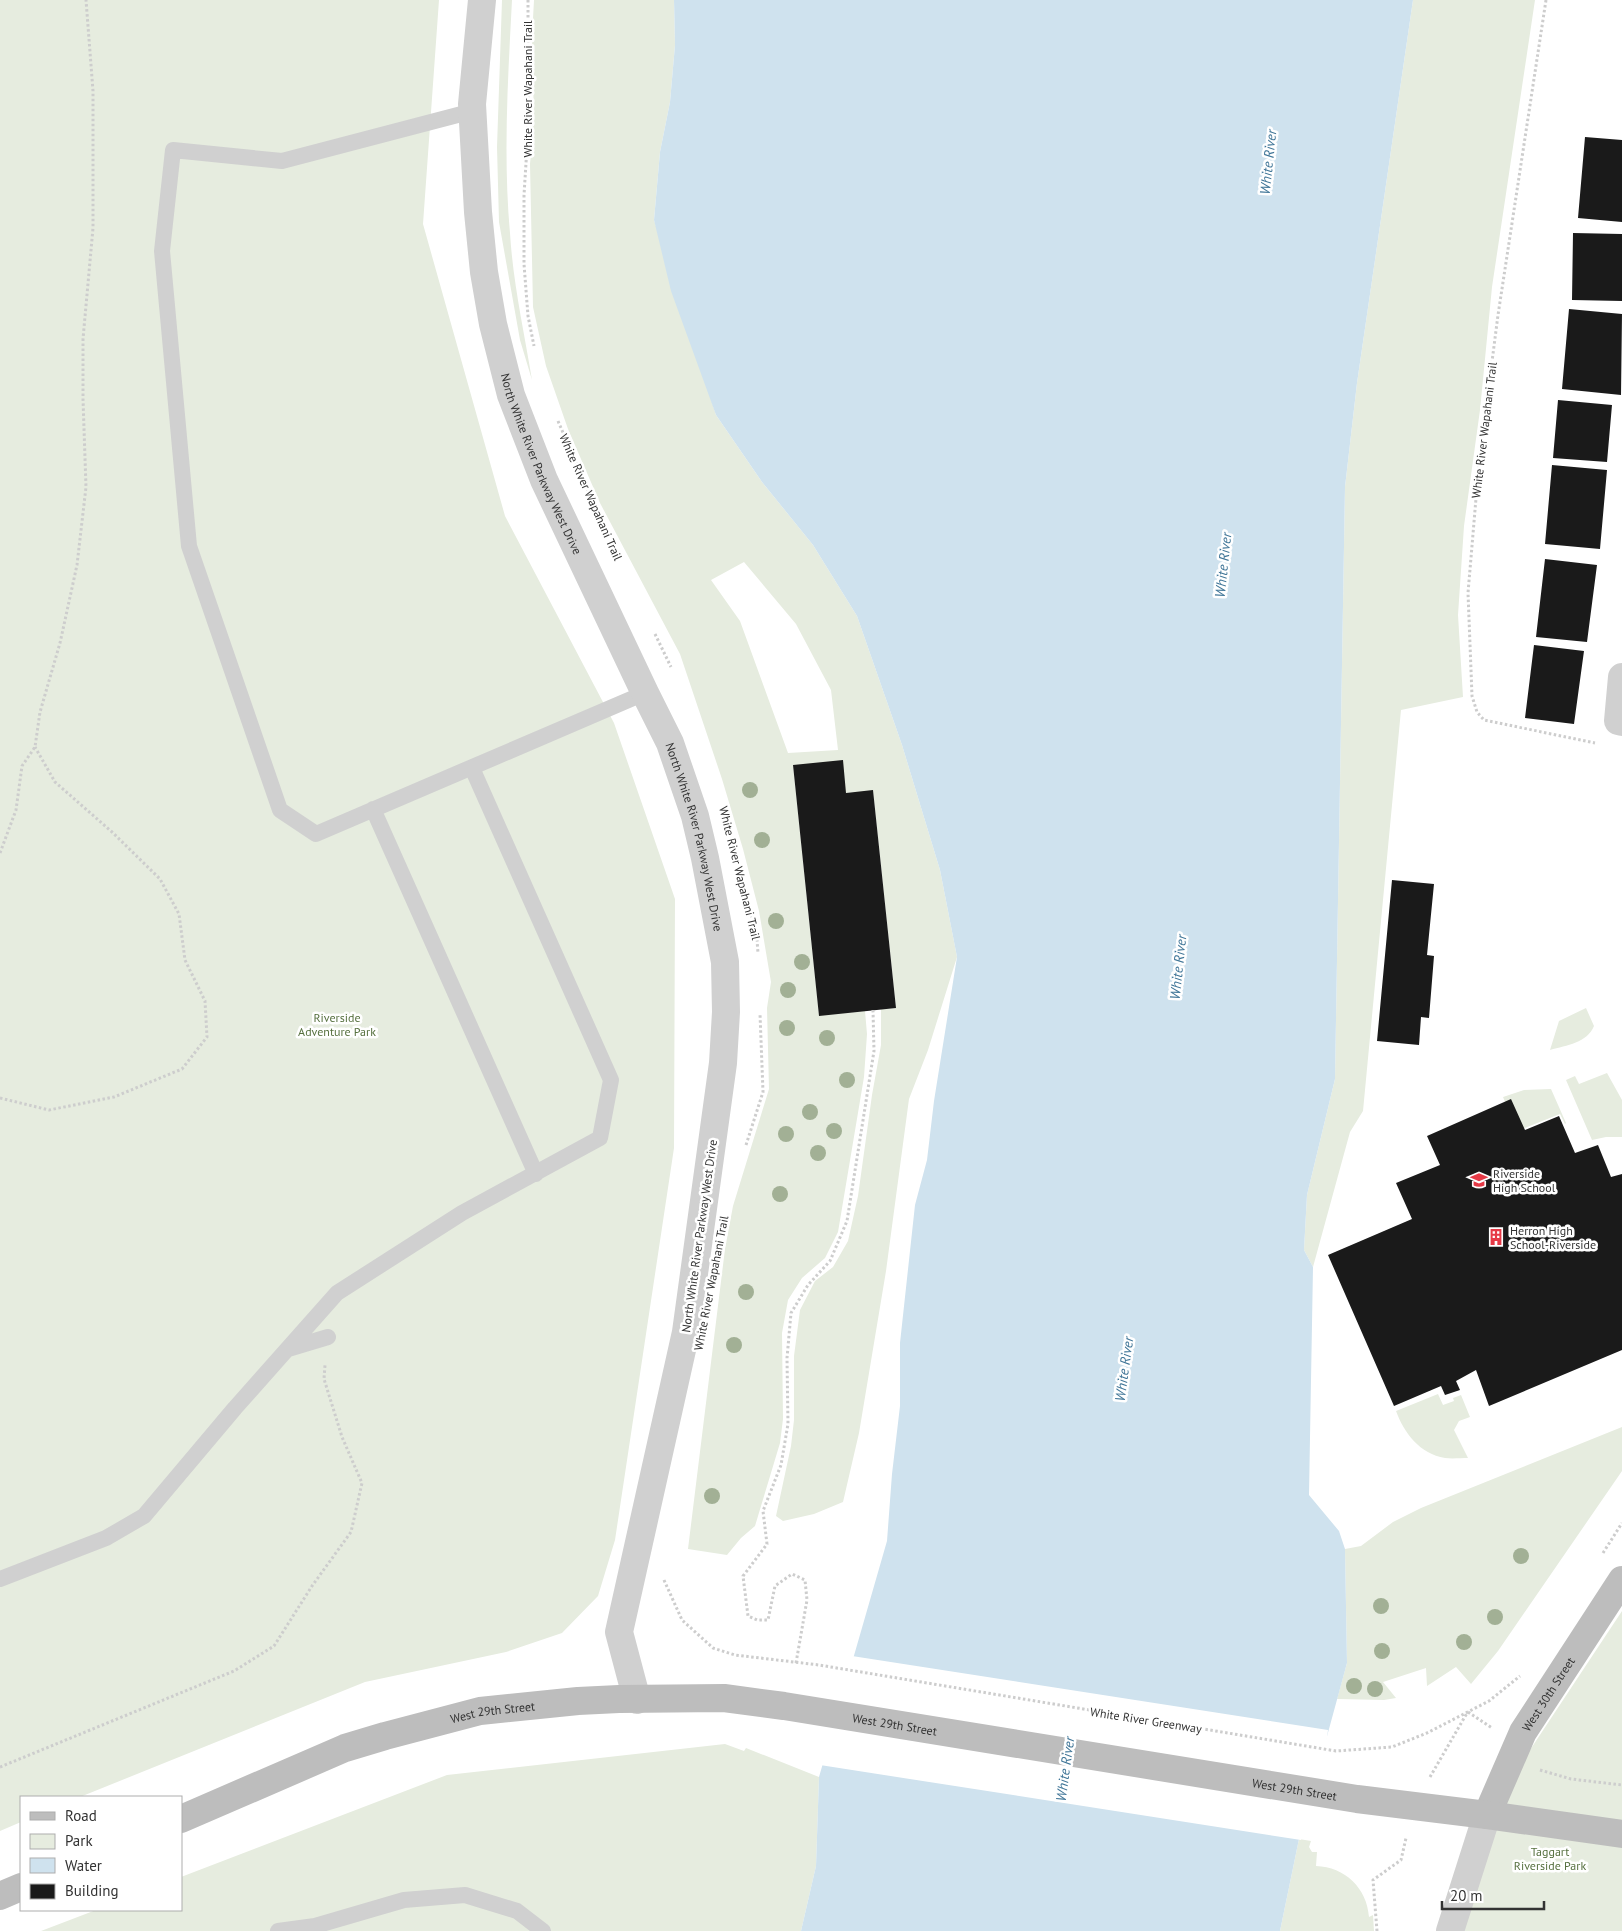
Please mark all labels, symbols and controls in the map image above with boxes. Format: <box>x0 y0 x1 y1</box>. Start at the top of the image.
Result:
street label: White River Wapahani Trail <box>520 20 535 158</box>
water label: White River <box>1256 127 1281 195</box>
street label: White River Wapahani Trail <box>1468 360 1500 499</box>
street label: North White River Parkway West Drive <box>498 371 586 557</box>
street label: White River Wapahani Trail <box>556 431 626 563</box>
water label: White River <box>1211 530 1236 598</box>
street label: North White River Parkway West Drive <box>663 740 726 932</box>
street label: White River Wapahani Trail <box>716 805 764 942</box>
water label: White River <box>1166 932 1191 1000</box>
park label: Riverside Adventure Park <box>298 1010 376 1039</box>
street label: North White River Parkway West Drive <box>678 1139 720 1333</box>
place label: Riverside High School <box>1493 1166 1556 1195</box>
school or university icon: Riverside High School <box>1469 1170 1489 1190</box>
street label: White River Wapahani Trail <box>691 1214 732 1352</box>
place label: Herron High School-Riverside <box>1510 1223 1596 1252</box>
building icon: Herron High School-Riverside <box>1486 1227 1506 1247</box>
water label: White River <box>1111 1334 1138 1402</box>
street label: West 30th Street <box>1518 1654 1577 1734</box>
street label: West 29th Street <box>449 1698 536 1726</box>
street label: White River Greenway <box>1089 1704 1203 1736</box>
street label: West 29th Street <box>851 1710 938 1738</box>
water label: White River <box>1052 1734 1079 1802</box>
street label: West 29th Street <box>1251 1775 1338 1803</box>
legend <box>20 1796 182 1911</box>
text: Road <box>65 1806 97 1825</box>
text: Park <box>65 1831 93 1850</box>
park label: Taggart Riverside Park <box>1514 1844 1586 1873</box>
text: Water <box>65 1856 102 1875</box>
scale bar <box>1442 1878 1544 1910</box>
text: Building <box>65 1881 119 1900</box>
text: 20 m <box>1450 1886 1483 1905</box>

